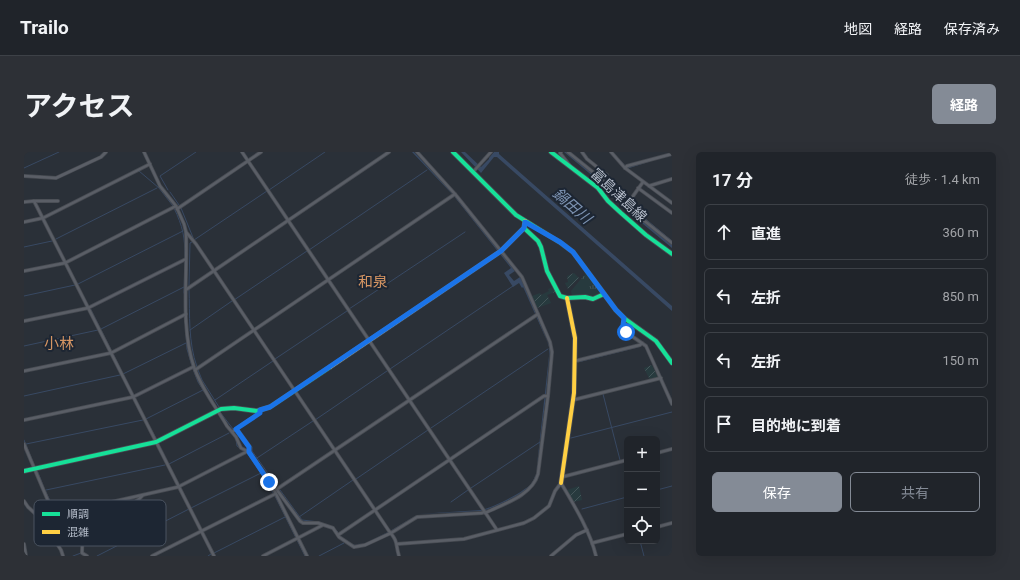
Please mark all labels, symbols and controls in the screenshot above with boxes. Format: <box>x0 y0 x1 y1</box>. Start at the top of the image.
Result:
text: Trailo <box>20 16 69 39</box>
text: 地図 <box>844 21 872 37</box>
text: 経路 <box>894 21 922 37</box>
text: 保存済み <box>944 21 1000 37</box>
button: 経路 <box>932 84 996 124</box>
text: アクセス <box>24 90 135 123</box>
street label: 富島津島線 <box>588 165 650 225</box>
text: 17 分 <box>712 170 753 190</box>
text: 徒歩 · 1.4 km <box>905 172 980 187</box>
water label: 鍋田川 <box>549 184 596 229</box>
icon: ahead <box>713 221 735 243</box>
text: 直進 <box>751 225 781 243</box>
text: 360 m <box>942 225 979 240</box>
district label: 和泉 <box>358 273 388 291</box>
icon: left <box>713 285 735 307</box>
text: 左折 <box>751 289 781 307</box>
text: 850 m <box>942 289 979 304</box>
route start <box>617 323 635 341</box>
district label: 小林 <box>44 335 74 353</box>
icon: left <box>713 349 735 371</box>
text: 左折 <box>751 353 781 371</box>
text: 150 m <box>942 353 979 368</box>
icon: arrive <box>713 413 735 435</box>
text: 目的地に到着 <box>751 417 841 435</box>
map controls <box>624 436 660 544</box>
button: + <box>624 436 660 472</box>
button: − <box>624 472 660 508</box>
button: 保存 <box>712 472 842 512</box>
button: 共有 <box>850 472 980 512</box>
route end <box>260 473 278 491</box>
legend <box>34 500 166 546</box>
text: 順調 <box>67 508 89 521</box>
button: locate <box>624 508 660 544</box>
text: 混雑 <box>67 526 89 539</box>

